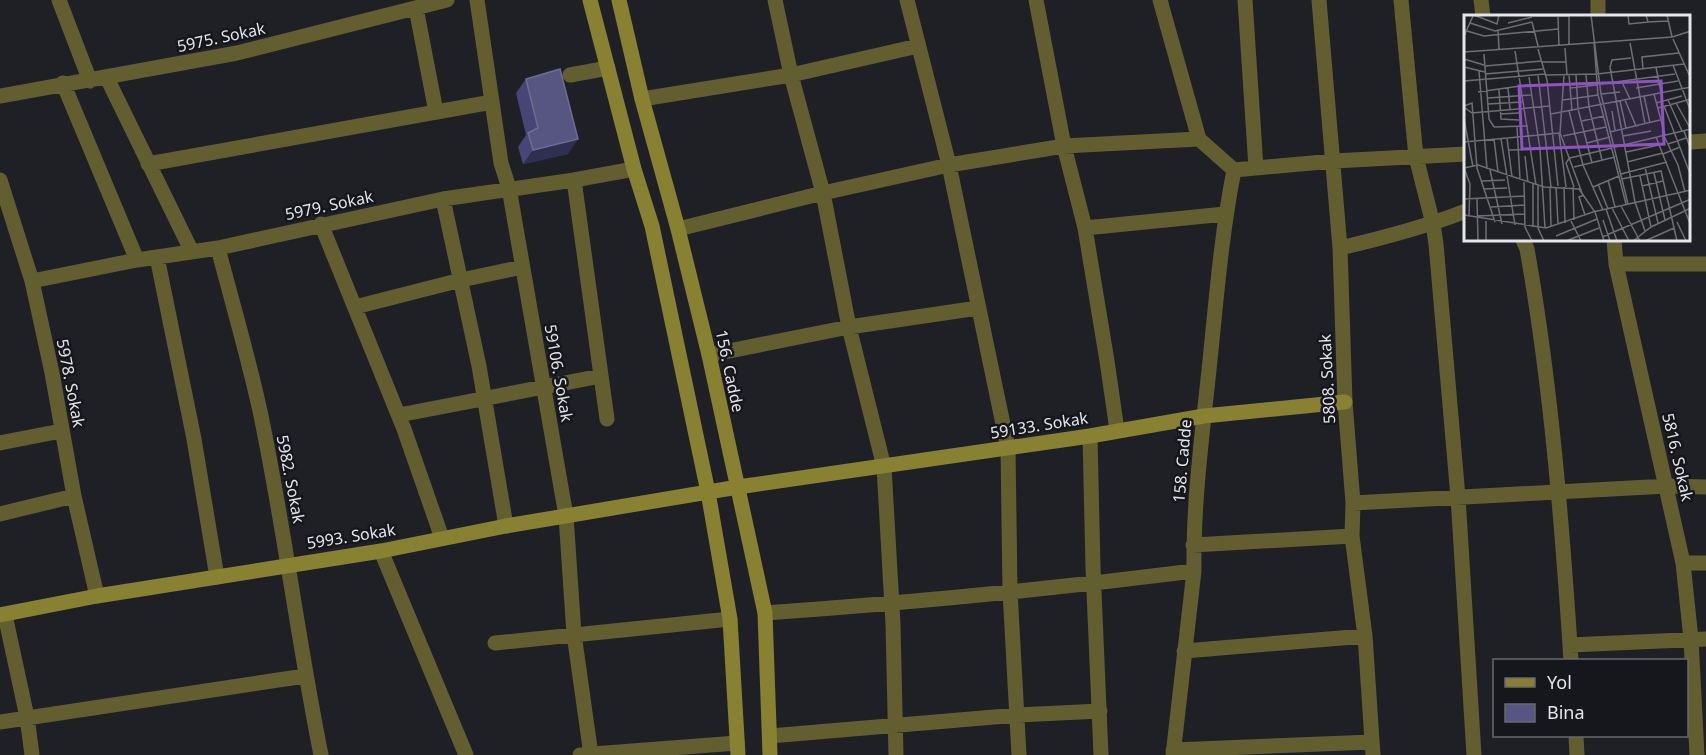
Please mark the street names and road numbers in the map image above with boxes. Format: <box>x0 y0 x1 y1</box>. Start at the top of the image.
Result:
street label: 5975. Sokak <box>175 17 268 57</box>
street label: 5979. Sokak <box>283 185 376 225</box>
street label: 59106. Sokak <box>540 322 578 424</box>
street label: 156. Cadde <box>711 328 749 414</box>
street label: 5808. Sokak <box>1314 333 1340 424</box>
street label: 5978. Sokak <box>52 337 90 430</box>
street label: 59133. Sokak <box>989 406 1090 444</box>
street label: 5816. Sokak <box>1657 411 1699 504</box>
street label: 158. Cadde <box>1167 418 1197 504</box>
street label: 5982. Sokak <box>272 433 310 526</box>
street label: 5993. Sokak <box>305 518 397 554</box>

